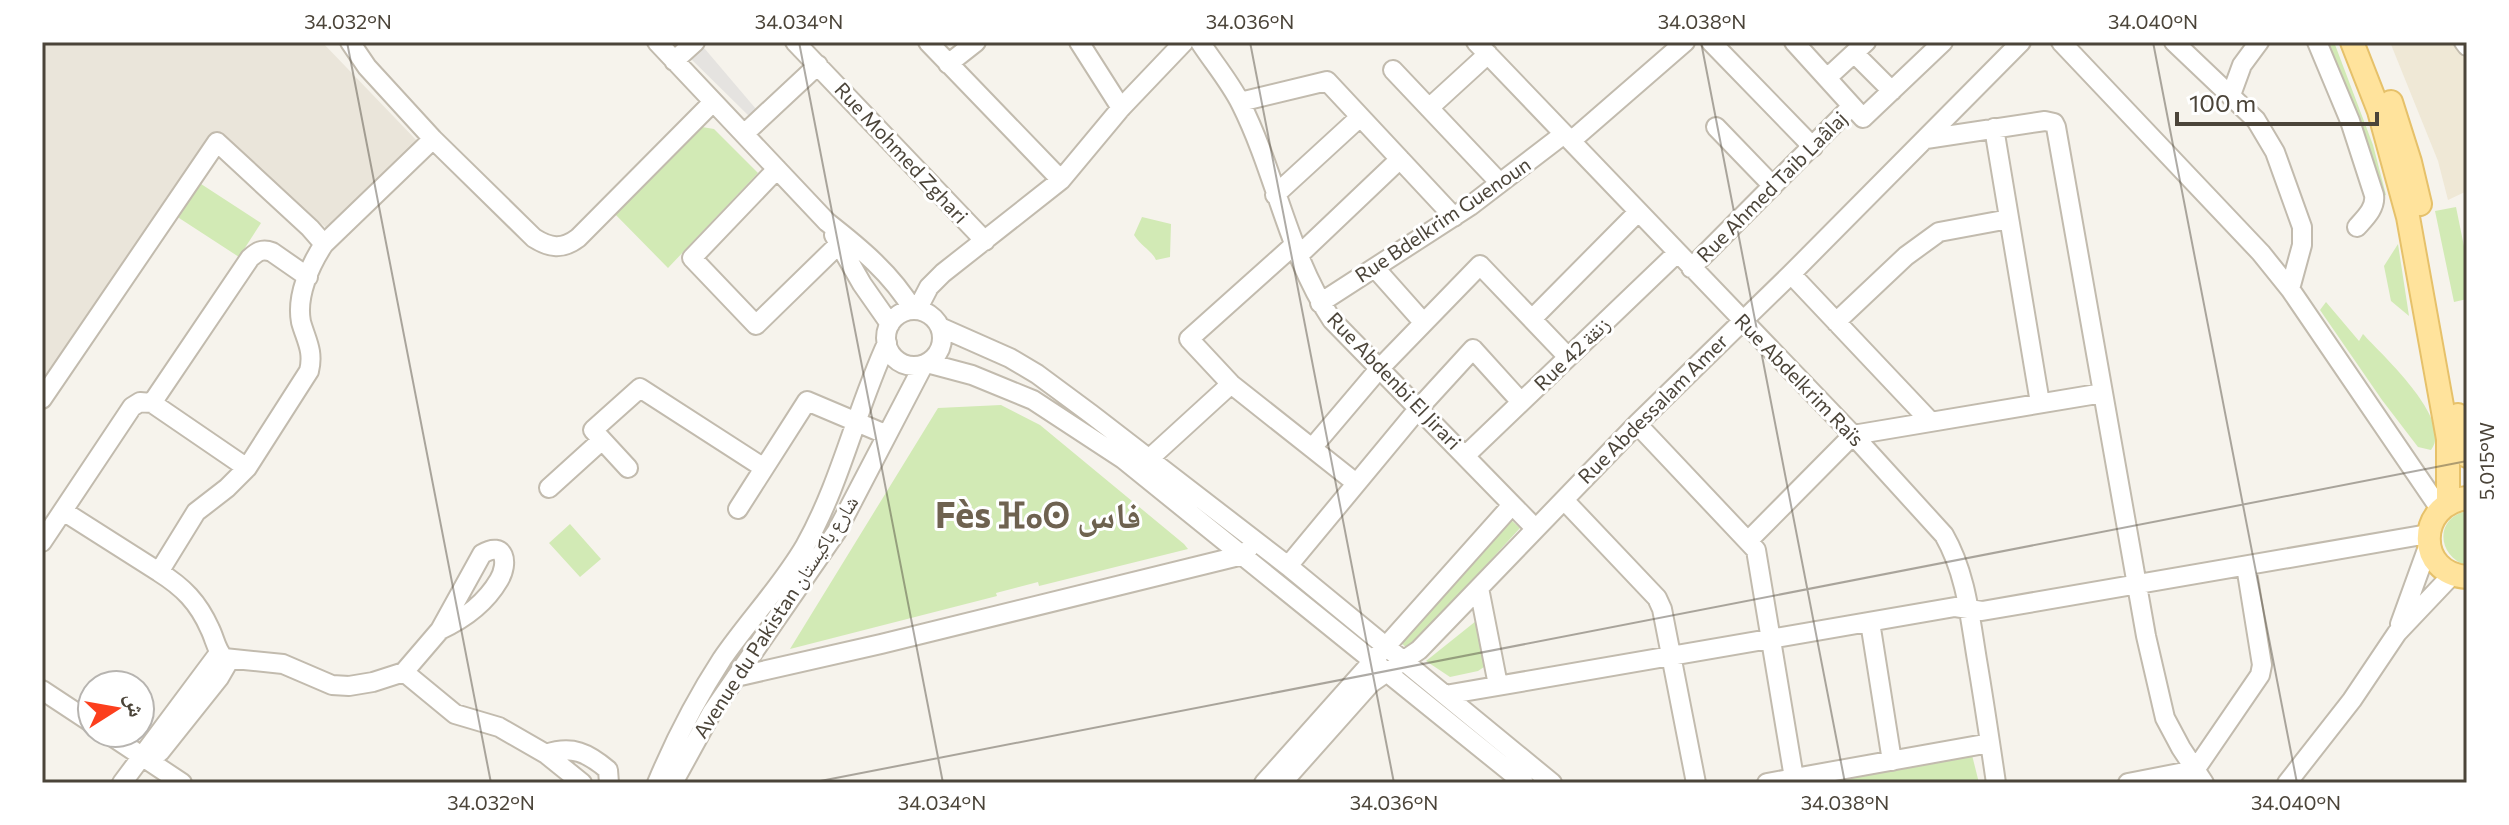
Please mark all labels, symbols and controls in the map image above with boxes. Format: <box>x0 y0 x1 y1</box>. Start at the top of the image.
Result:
text: 34.032°N <box>304 9 392 33</box>
text: 34.034°N <box>755 9 843 33</box>
text: 34.036°N <box>1206 9 1294 33</box>
text: 34.038°N <box>1658 9 1746 33</box>
text: 34.040°N <box>2108 9 2198 33</box>
scale bar <box>2177 76 2377 126</box>
street label: Rue Mohmed Zghari <box>830 77 973 228</box>
text: 100 m <box>2189 88 2256 117</box>
street label: Rue Ahmed Taib Laâlaj <box>1691 106 1851 266</box>
street label: Rue Bdelkrim Guenoun <box>1350 151 1535 287</box>
street label: Rue Abdenbi El Jirari <box>1323 307 1467 454</box>
street label: Rue Abdelkrim Raïs <box>1730 308 1869 451</box>
street label: Rue 42 زنقة <box>1529 311 1614 395</box>
street label: Rue Abdessalam Amer <box>1572 328 1732 488</box>
text: 5.015°W <box>2474 422 2498 500</box>
street label: Avenue du Pakistan شارع باكيستان <box>688 491 864 743</box>
district label: Fès ⴼⴰⵙ فاس <box>935 491 1141 537</box>
north arrow <box>76 669 156 749</box>
text: ش <box>120 691 152 719</box>
text: 34.032°N <box>447 790 535 814</box>
text: 34.034°N <box>898 790 986 814</box>
text: 34.036°N <box>1350 790 1438 814</box>
text: 34.038°N <box>1801 790 1889 814</box>
text: 34.040°N <box>2251 790 2341 814</box>

